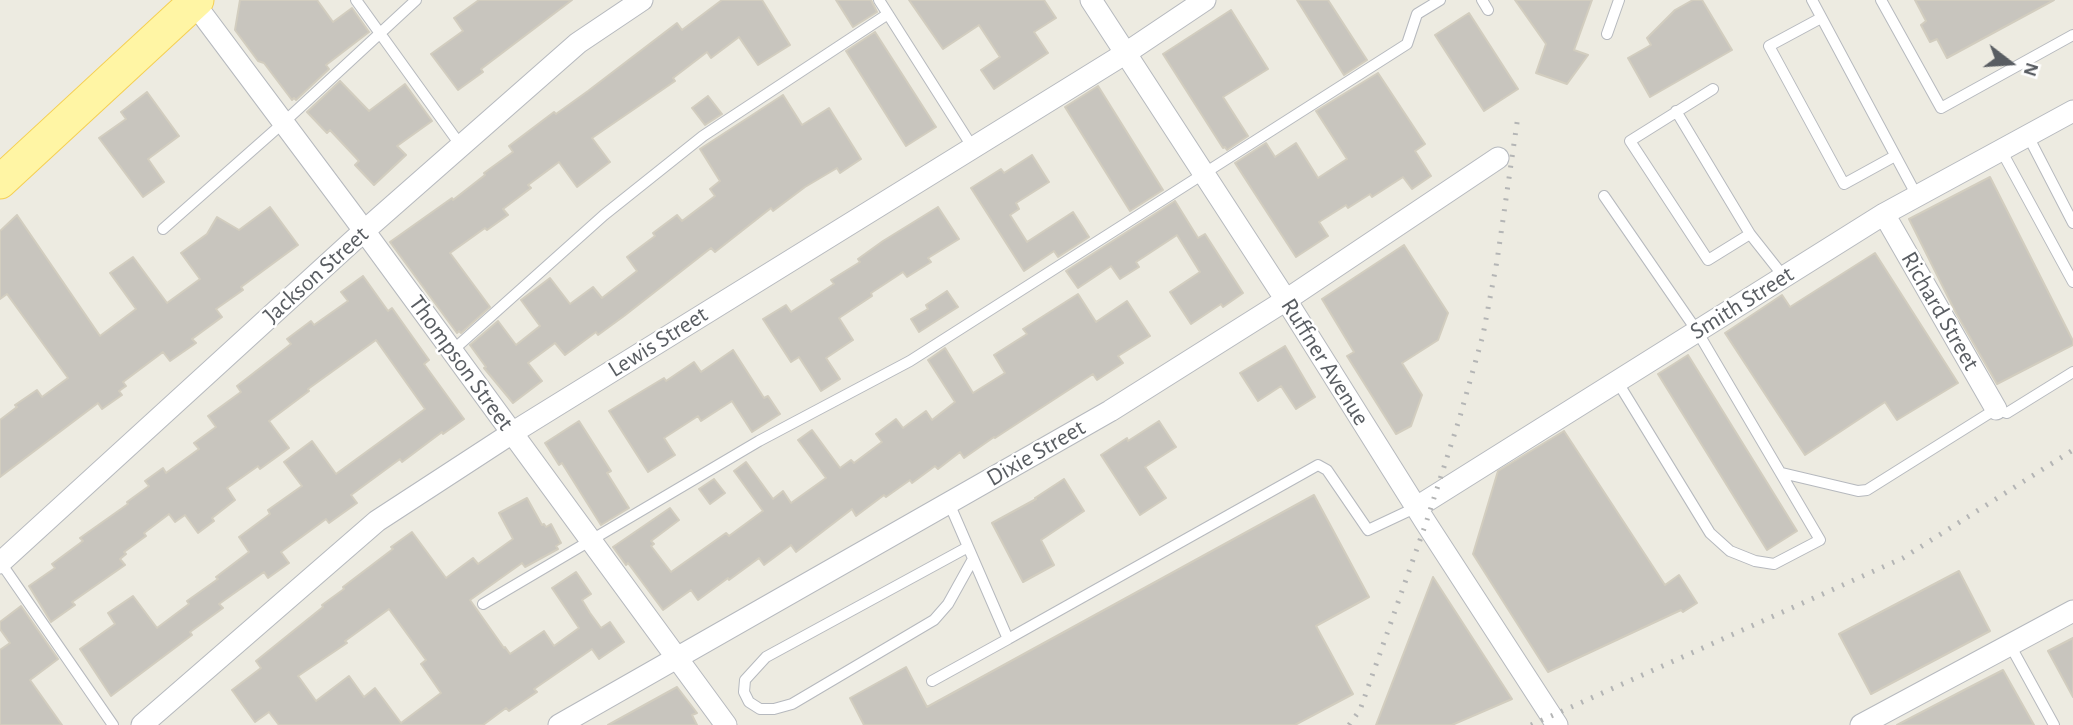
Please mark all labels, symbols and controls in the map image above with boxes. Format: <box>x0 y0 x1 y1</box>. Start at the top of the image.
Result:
north arrow <box>1975 28 2045 98</box>
text: N <box>2020 60 2042 78</box>
street label: Jackson Street <box>258 220 374 330</box>
street label: Richard Street <box>1894 247 1986 375</box>
street label: Smith Street <box>1685 260 1799 346</box>
street label: Thompson Street <box>402 290 520 436</box>
street label: Ruffner Avenue <box>1275 293 1375 431</box>
street label: Lewis Street <box>603 300 713 384</box>
street label: Dixie Street <box>982 413 1090 493</box>

